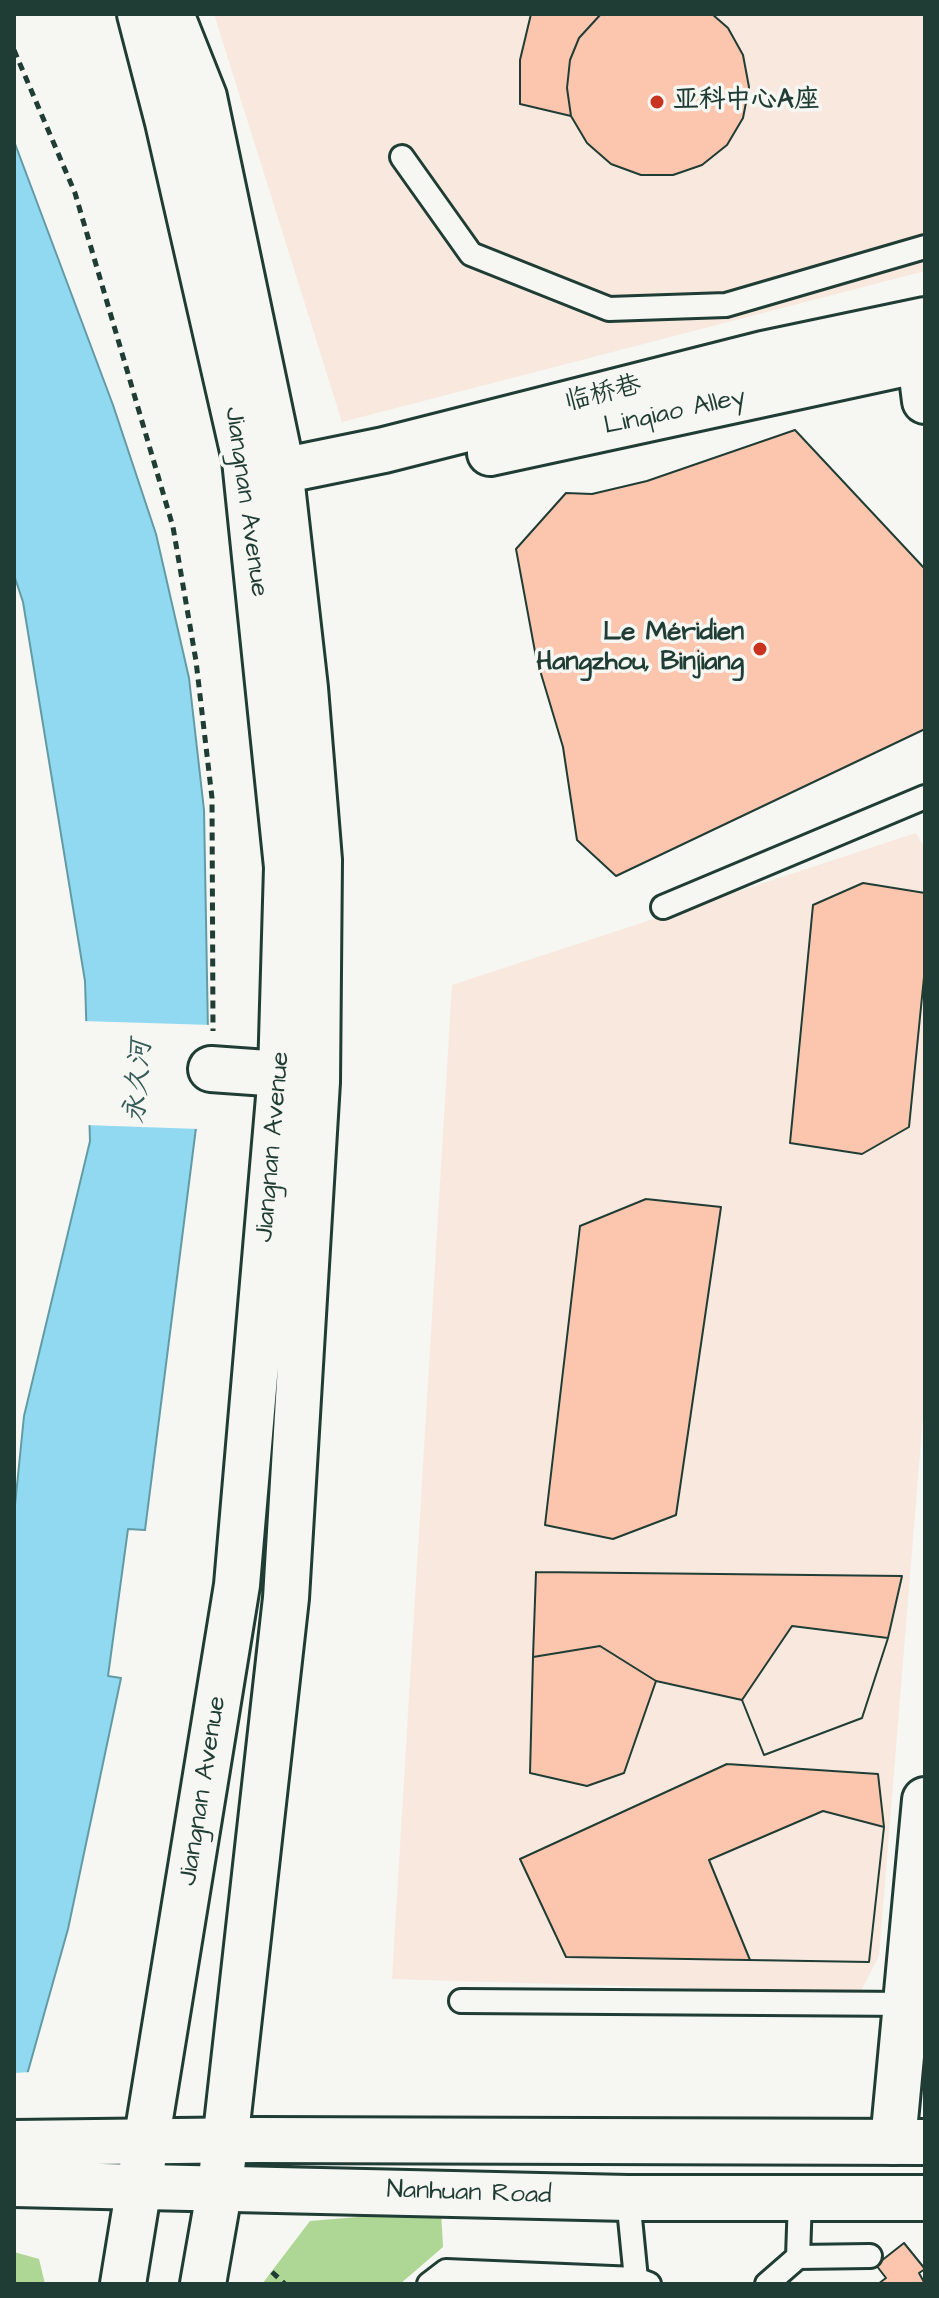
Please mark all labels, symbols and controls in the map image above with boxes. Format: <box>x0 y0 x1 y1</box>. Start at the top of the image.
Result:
place label: 亚科中心A座 <box>673 86 820 118</box>
marker: 亚科中心A座 <box>648 93 666 111</box>
street label: 临桥巷 <box>561 370 645 420</box>
street label: Linqiao Alley <box>601 383 749 443</box>
street label: Jiangnan Avenue <box>216 405 274 599</box>
place label: Le Méridien Hangzhou, Binjiang <box>536 618 744 680</box>
marker: Le Méridien Hangzhou, Binjiang <box>751 640 769 658</box>
water label: 永久河 <box>120 1039 160 1125</box>
street label: Jiangnan Avenue <box>250 1050 298 1244</box>
street label: Jiangnan Avenue <box>174 1694 234 1888</box>
street label: Nanhuan Road <box>386 2176 552 2212</box>

